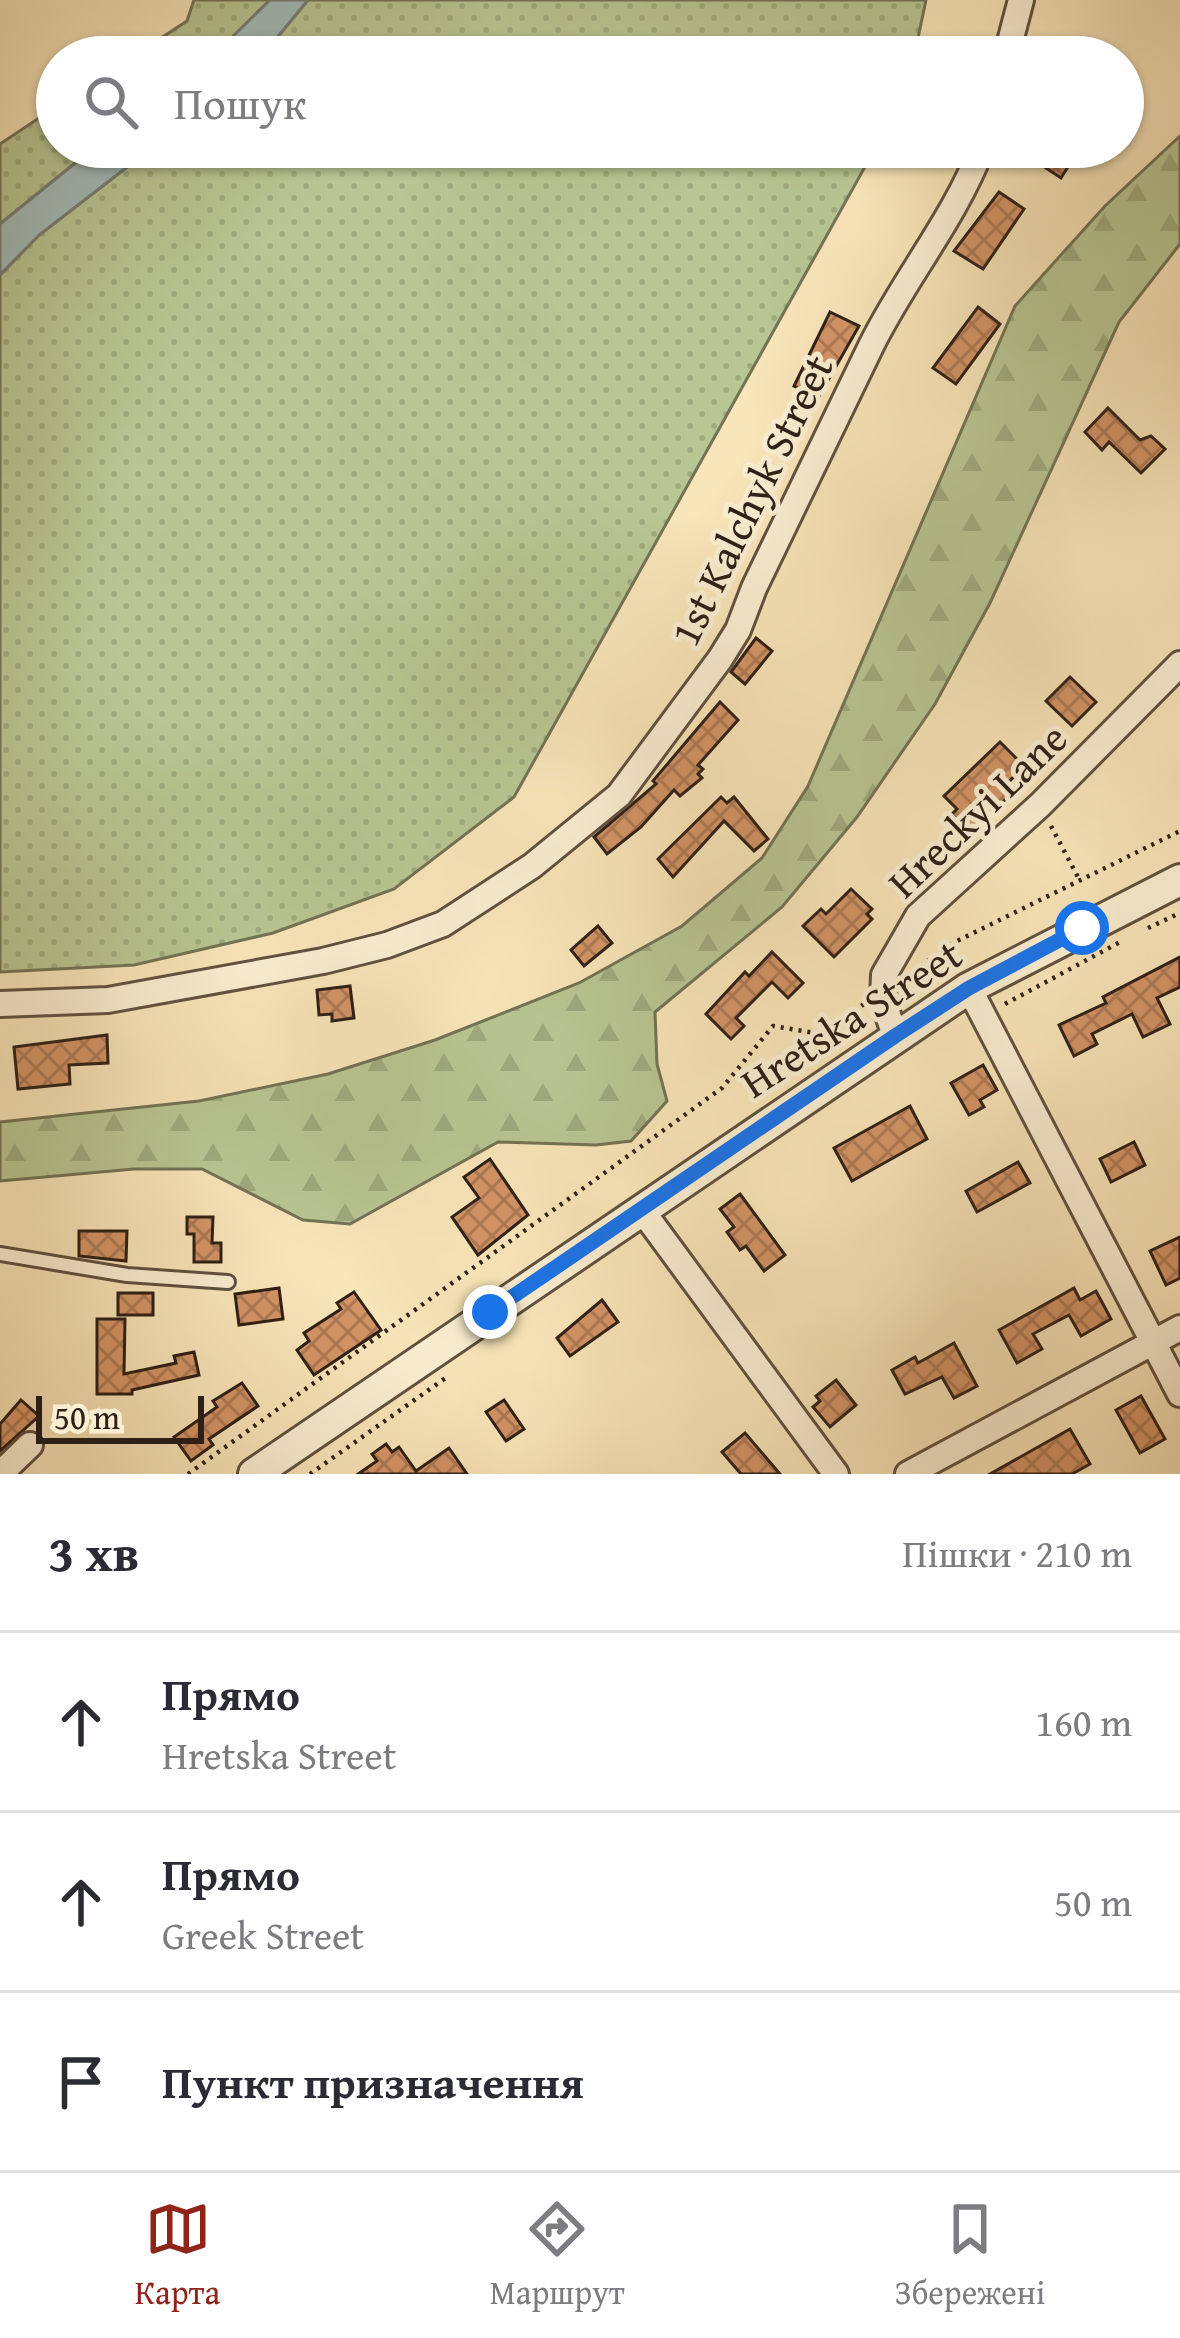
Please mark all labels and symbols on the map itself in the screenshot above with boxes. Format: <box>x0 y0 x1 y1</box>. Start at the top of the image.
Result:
street label: 1st Kalchyk Street <box>654 344 847 656</box>
street label: Hreckyi Lane <box>873 708 1080 911</box>
route start <box>1055 901 1109 955</box>
street label: Hretska Street <box>728 923 973 1112</box>
route end <box>463 1285 517 1339</box>
scale bar <box>36 1390 204 1443</box>

